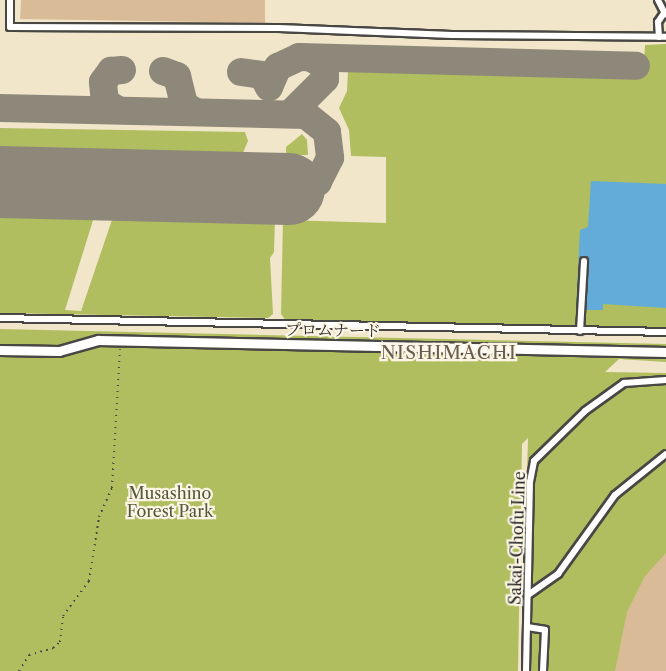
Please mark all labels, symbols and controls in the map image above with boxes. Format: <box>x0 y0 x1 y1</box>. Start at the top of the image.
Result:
street label: プロムナード <box>285 320 381 340</box>
district label: NISHIMACHI <box>381 342 517 364</box>
street label: Sakai-Chofu Line <box>505 471 529 605</box>
park label: Musashino Forest Park <box>127 483 213 521</box>

